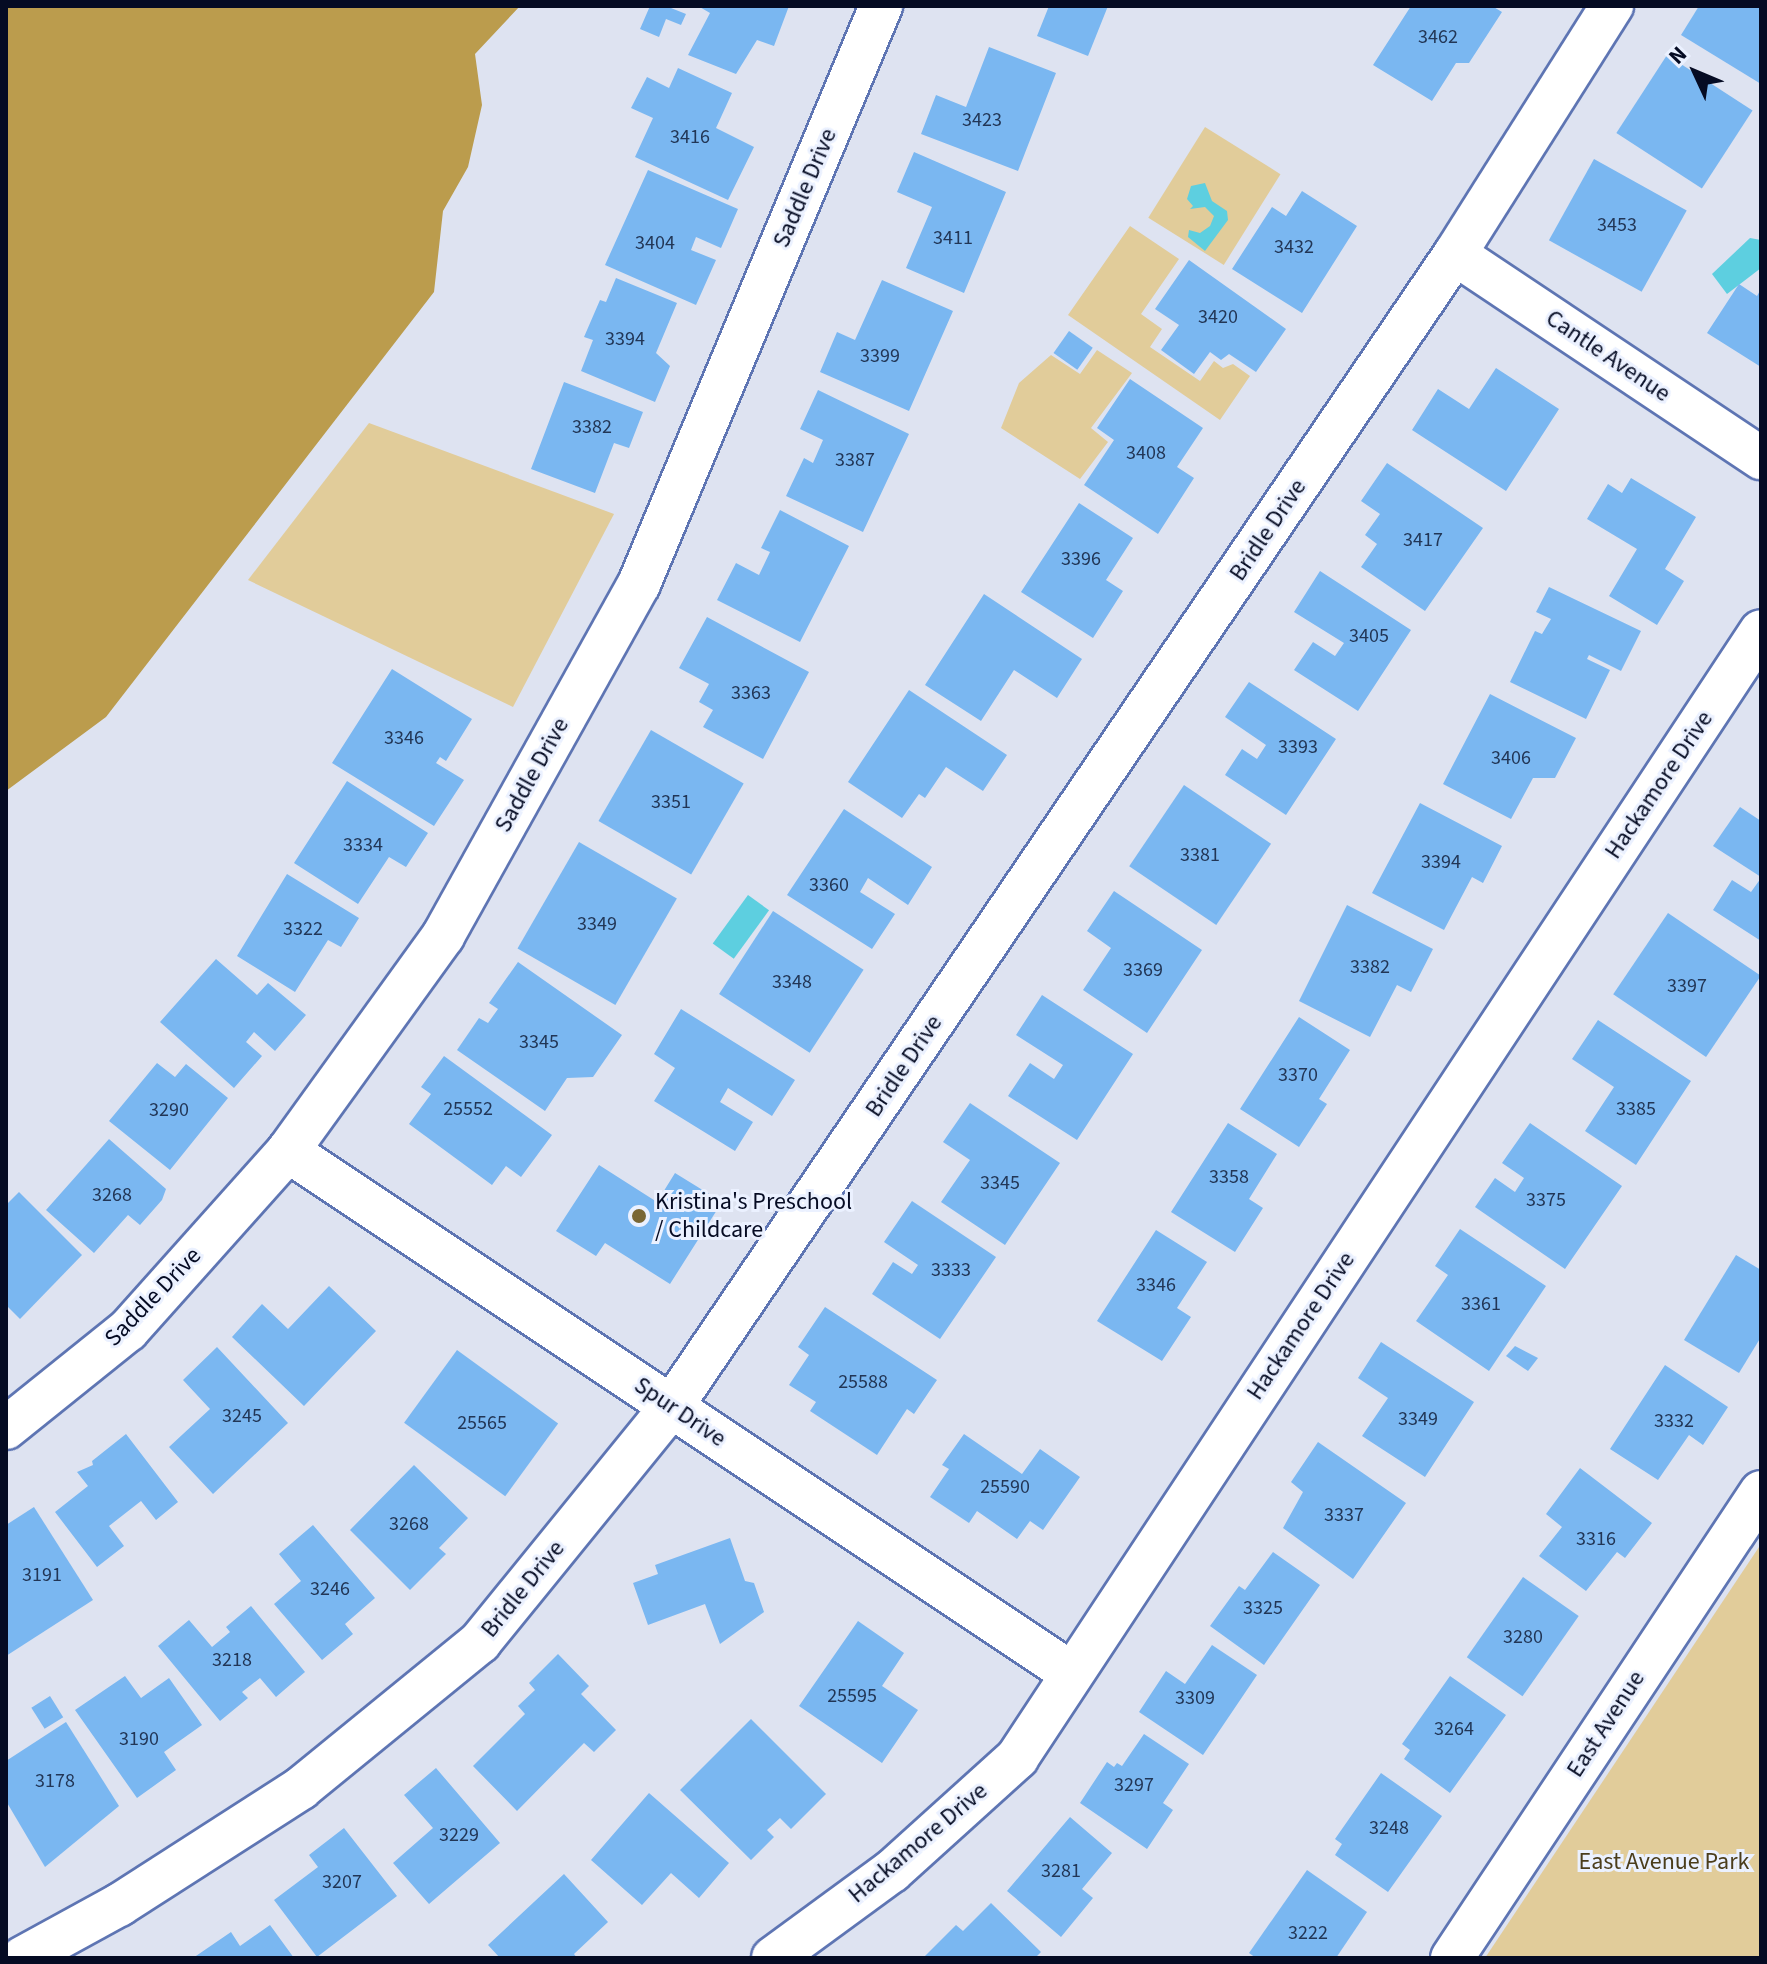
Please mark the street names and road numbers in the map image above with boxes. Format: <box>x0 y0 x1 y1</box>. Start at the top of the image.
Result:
street label: Saddle Drive <box>767 124 843 252</box>
street label: Cantle Avenue <box>1540 304 1676 408</box>
street label: Bridle Drive <box>1223 474 1313 586</box>
street label: Hackamore Drive <box>1599 706 1719 864</box>
street label: Saddle Drive <box>489 713 575 837</box>
street label: Bridle Drive <box>859 1010 949 1122</box>
street label: Saddle Drive <box>99 1242 207 1352</box>
street label: Hackamore Drive <box>1241 1247 1361 1405</box>
street label: Spur Drive <box>629 1371 731 1453</box>
street label: Bridle Drive <box>475 1535 571 1643</box>
street label: East Avenue <box>1561 1665 1651 1783</box>
street label: Hackamore Drive <box>843 1777 993 1909</box>

